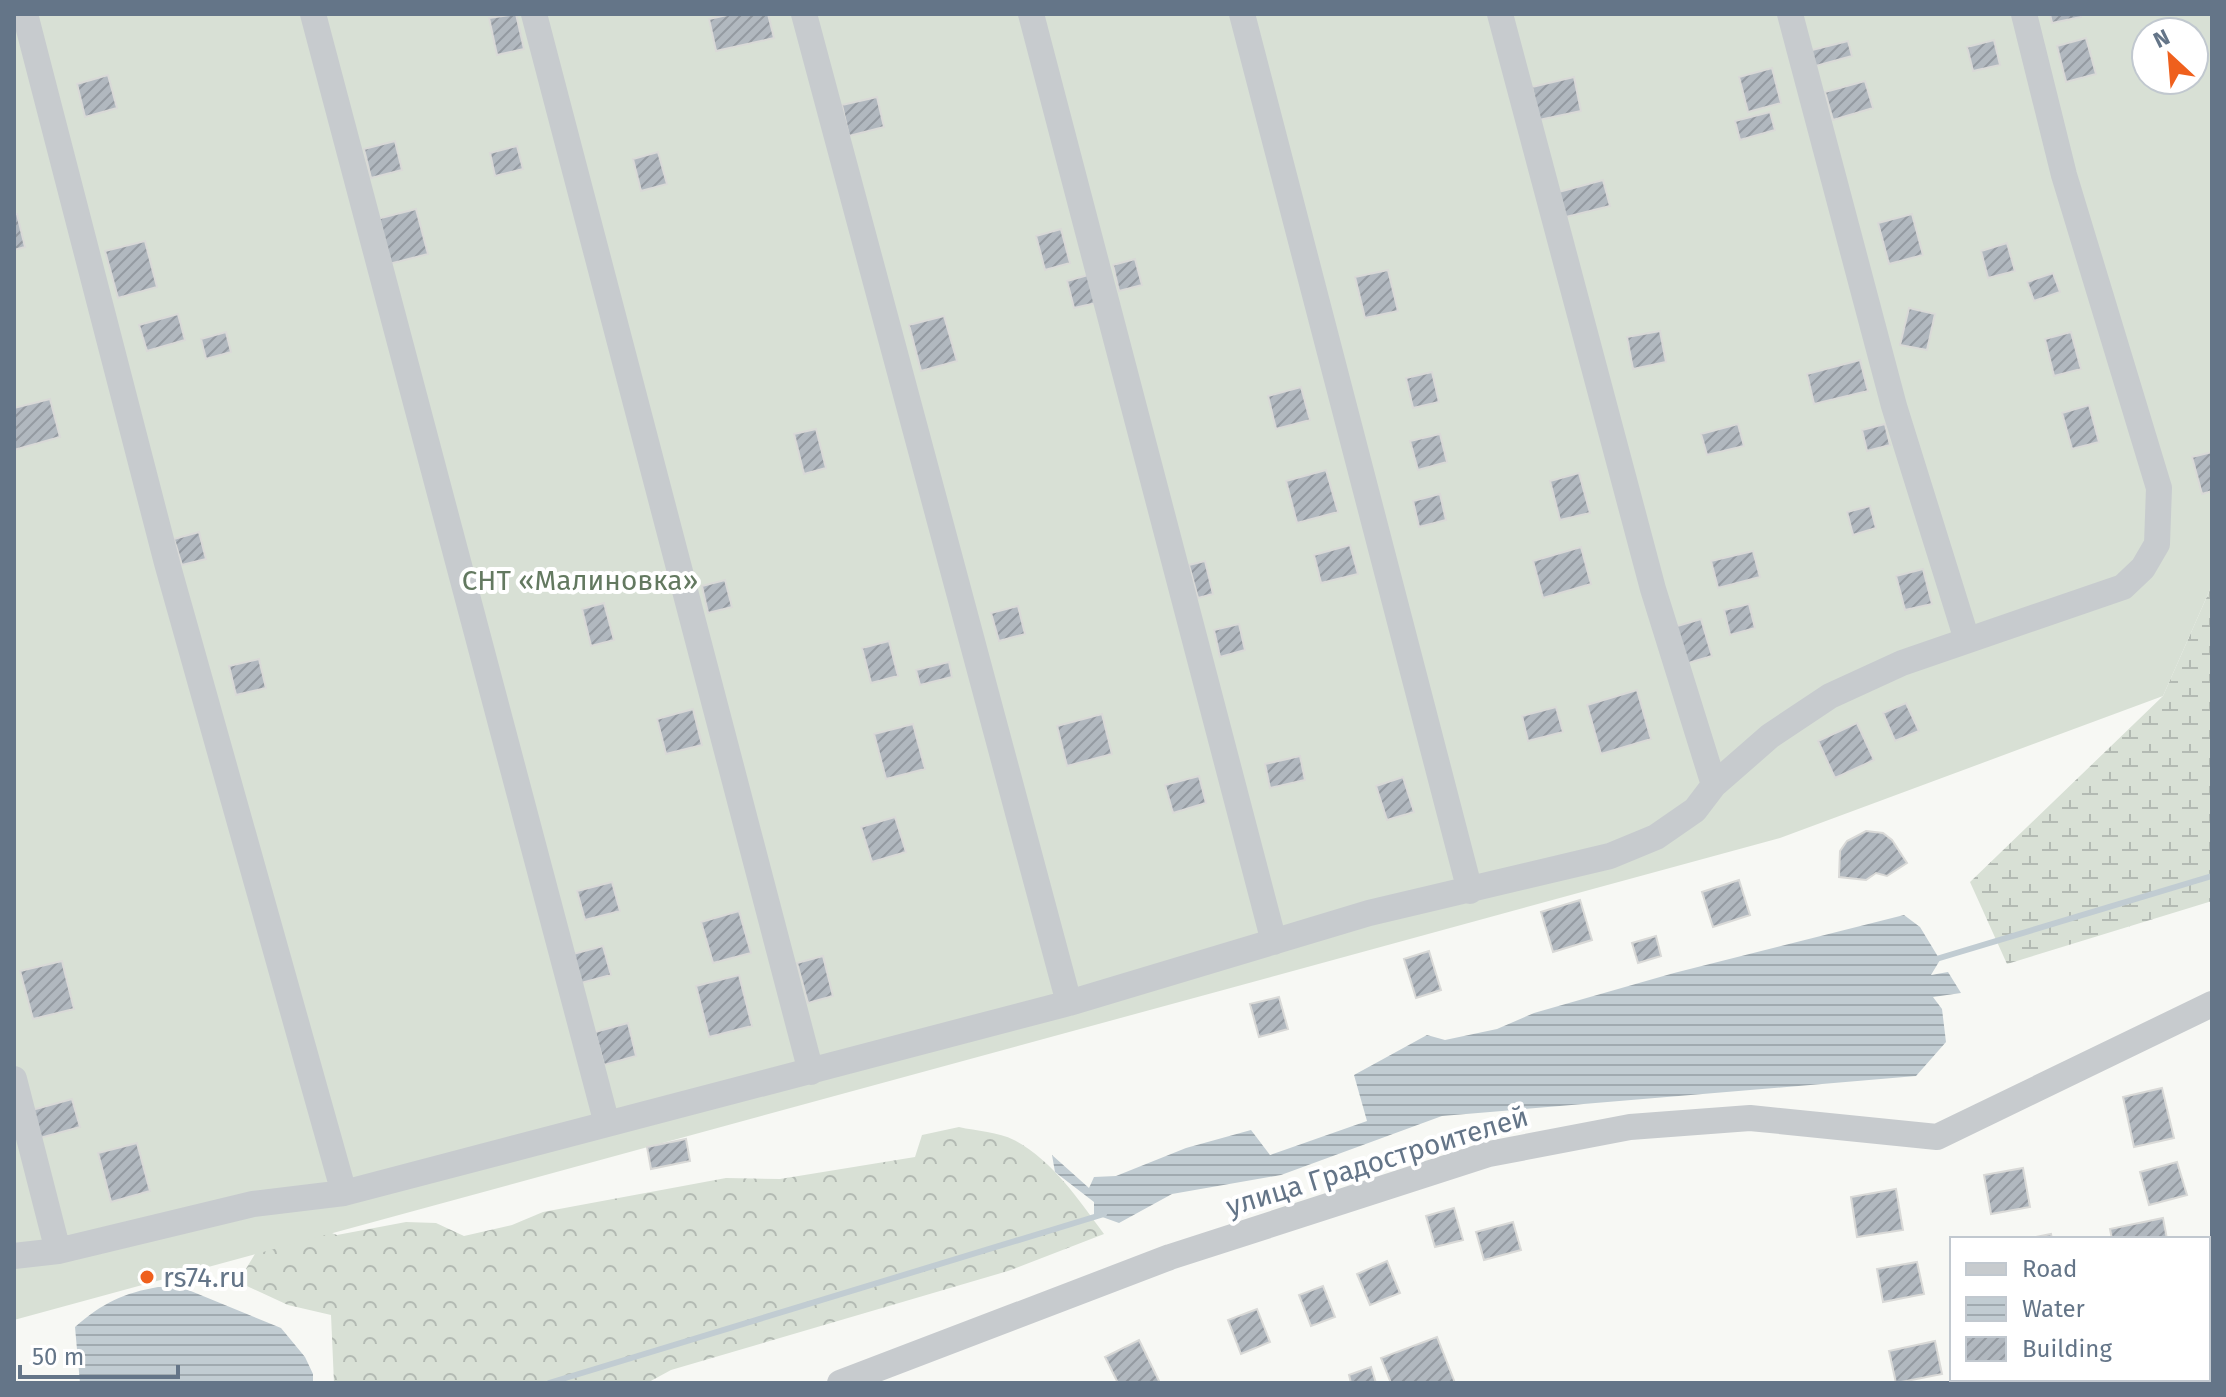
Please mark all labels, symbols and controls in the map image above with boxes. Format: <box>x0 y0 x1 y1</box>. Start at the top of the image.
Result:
north arrow <box>2130 16 2210 96</box>
text: N <box>2149 23 2174 54</box>
park label: СНТ «Малиновка» <box>462 564 698 597</box>
street label: улица Градостроителей <box>1222 1100 1532 1223</box>
legend <box>1950 1237 2210 1381</box>
text: Road <box>2022 1255 2077 1283</box>
place label: rs74.ru <box>163 1261 246 1294</box>
marker: rs74.ru <box>138 1268 156 1286</box>
text: Water <box>2022 1295 2086 1323</box>
scale bar <box>20 1329 178 1379</box>
text: Building <box>2022 1335 2112 1363</box>
text: 50 m <box>32 1343 84 1371</box>

